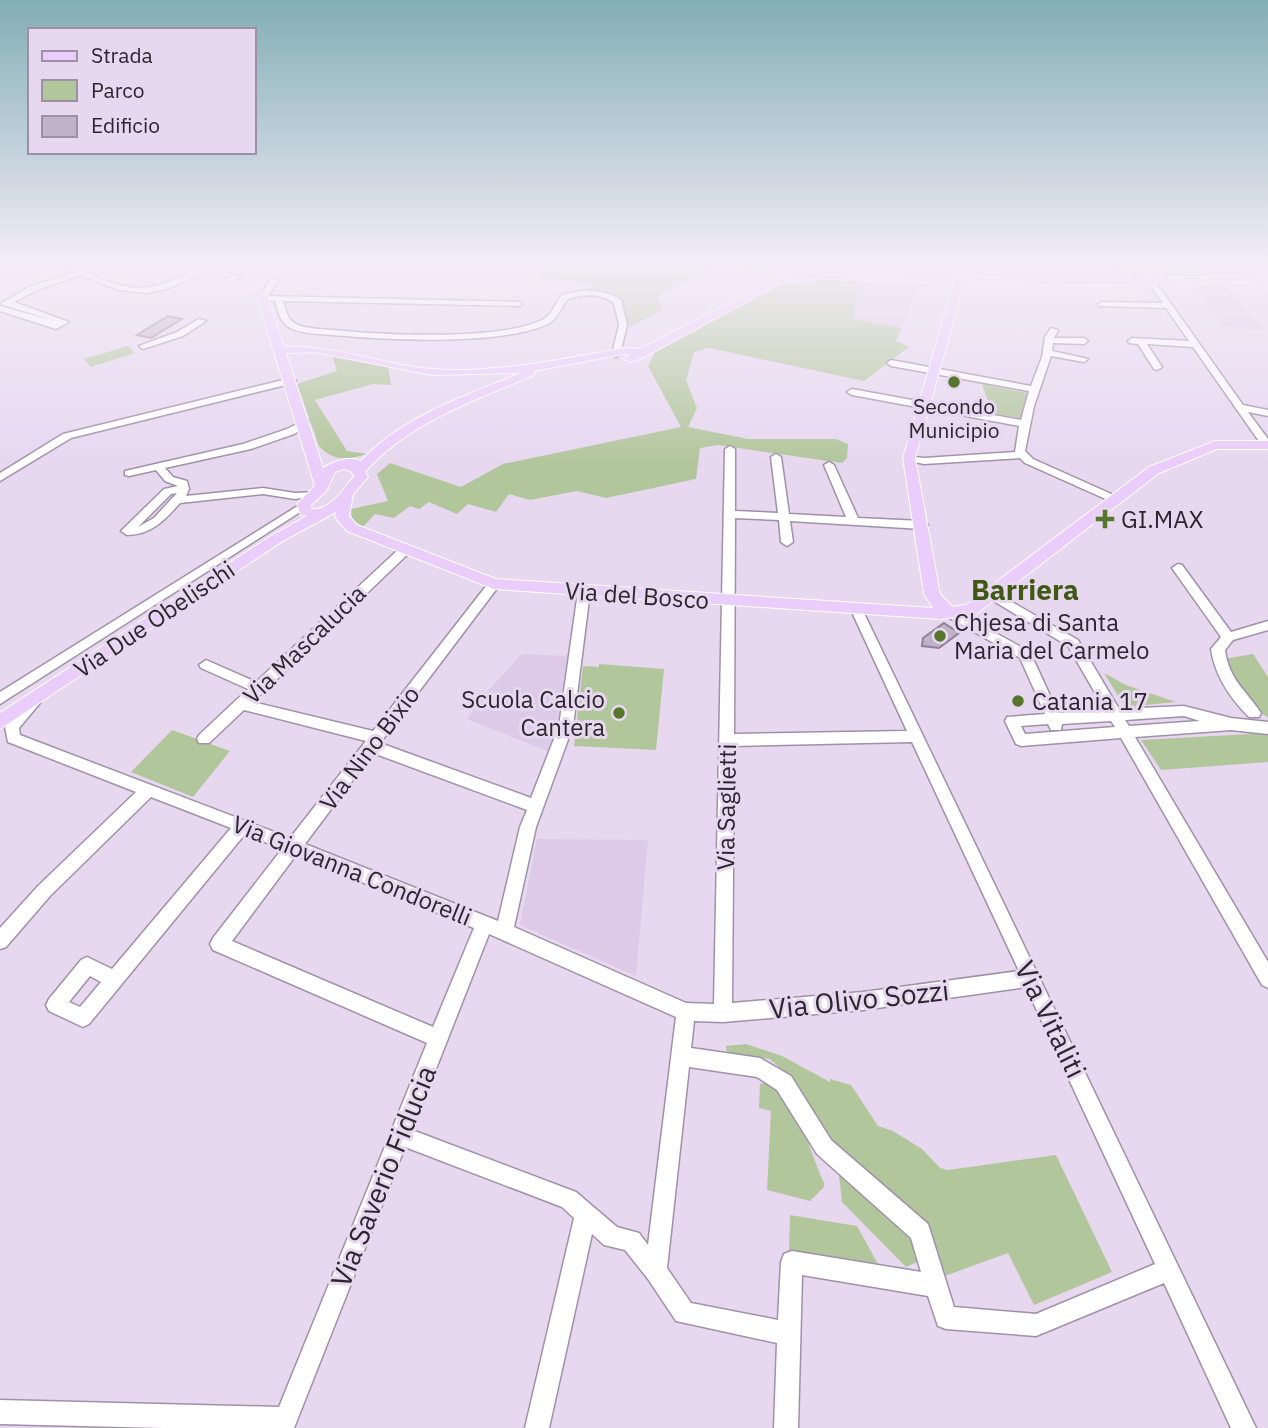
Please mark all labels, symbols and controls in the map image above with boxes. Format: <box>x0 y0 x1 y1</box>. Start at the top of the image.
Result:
legend <box>28 28 256 154</box>
text: Strada <box>91 41 153 69</box>
text: Parco <box>91 76 145 104</box>
text: Edificio <box>91 111 160 139</box>
marker: Secondo Municipio <box>946 374 962 390</box>
place label: Secondo Municipio <box>908 392 1000 444</box>
place label: GI.MAX <box>1121 503 1204 535</box>
marker: GI.MAX <box>1095 509 1115 529</box>
street label: Via Due Obelischi <box>67 553 241 685</box>
district label: Barriera <box>971 571 1079 608</box>
street label: Via del Bosco <box>564 574 710 616</box>
street label: Via Mascalucia <box>236 577 372 711</box>
place label: Chjesa di Santa Maria del Carmelo <box>954 606 1150 666</box>
marker: Chjesa di Santa Maria del Carmelo <box>932 628 948 644</box>
street label: Via Nino Bixio <box>312 679 426 817</box>
place label: Scuola Calcio Cantera <box>461 683 605 743</box>
place label: Catania 17 <box>1032 685 1148 717</box>
marker: Catania 17 <box>1010 693 1026 709</box>
marker: Scuola Calcio Cantera <box>611 705 627 721</box>
street label: Via Saglietti <box>709 743 743 871</box>
street label: Via Giovanna Condorelli <box>228 807 476 933</box>
street label: Via Vitaliti <box>1007 954 1095 1084</box>
street label: Via Olivo Sozzi <box>767 971 951 1027</box>
street label: Via Saverio Fiducia <box>322 1060 444 1292</box>

